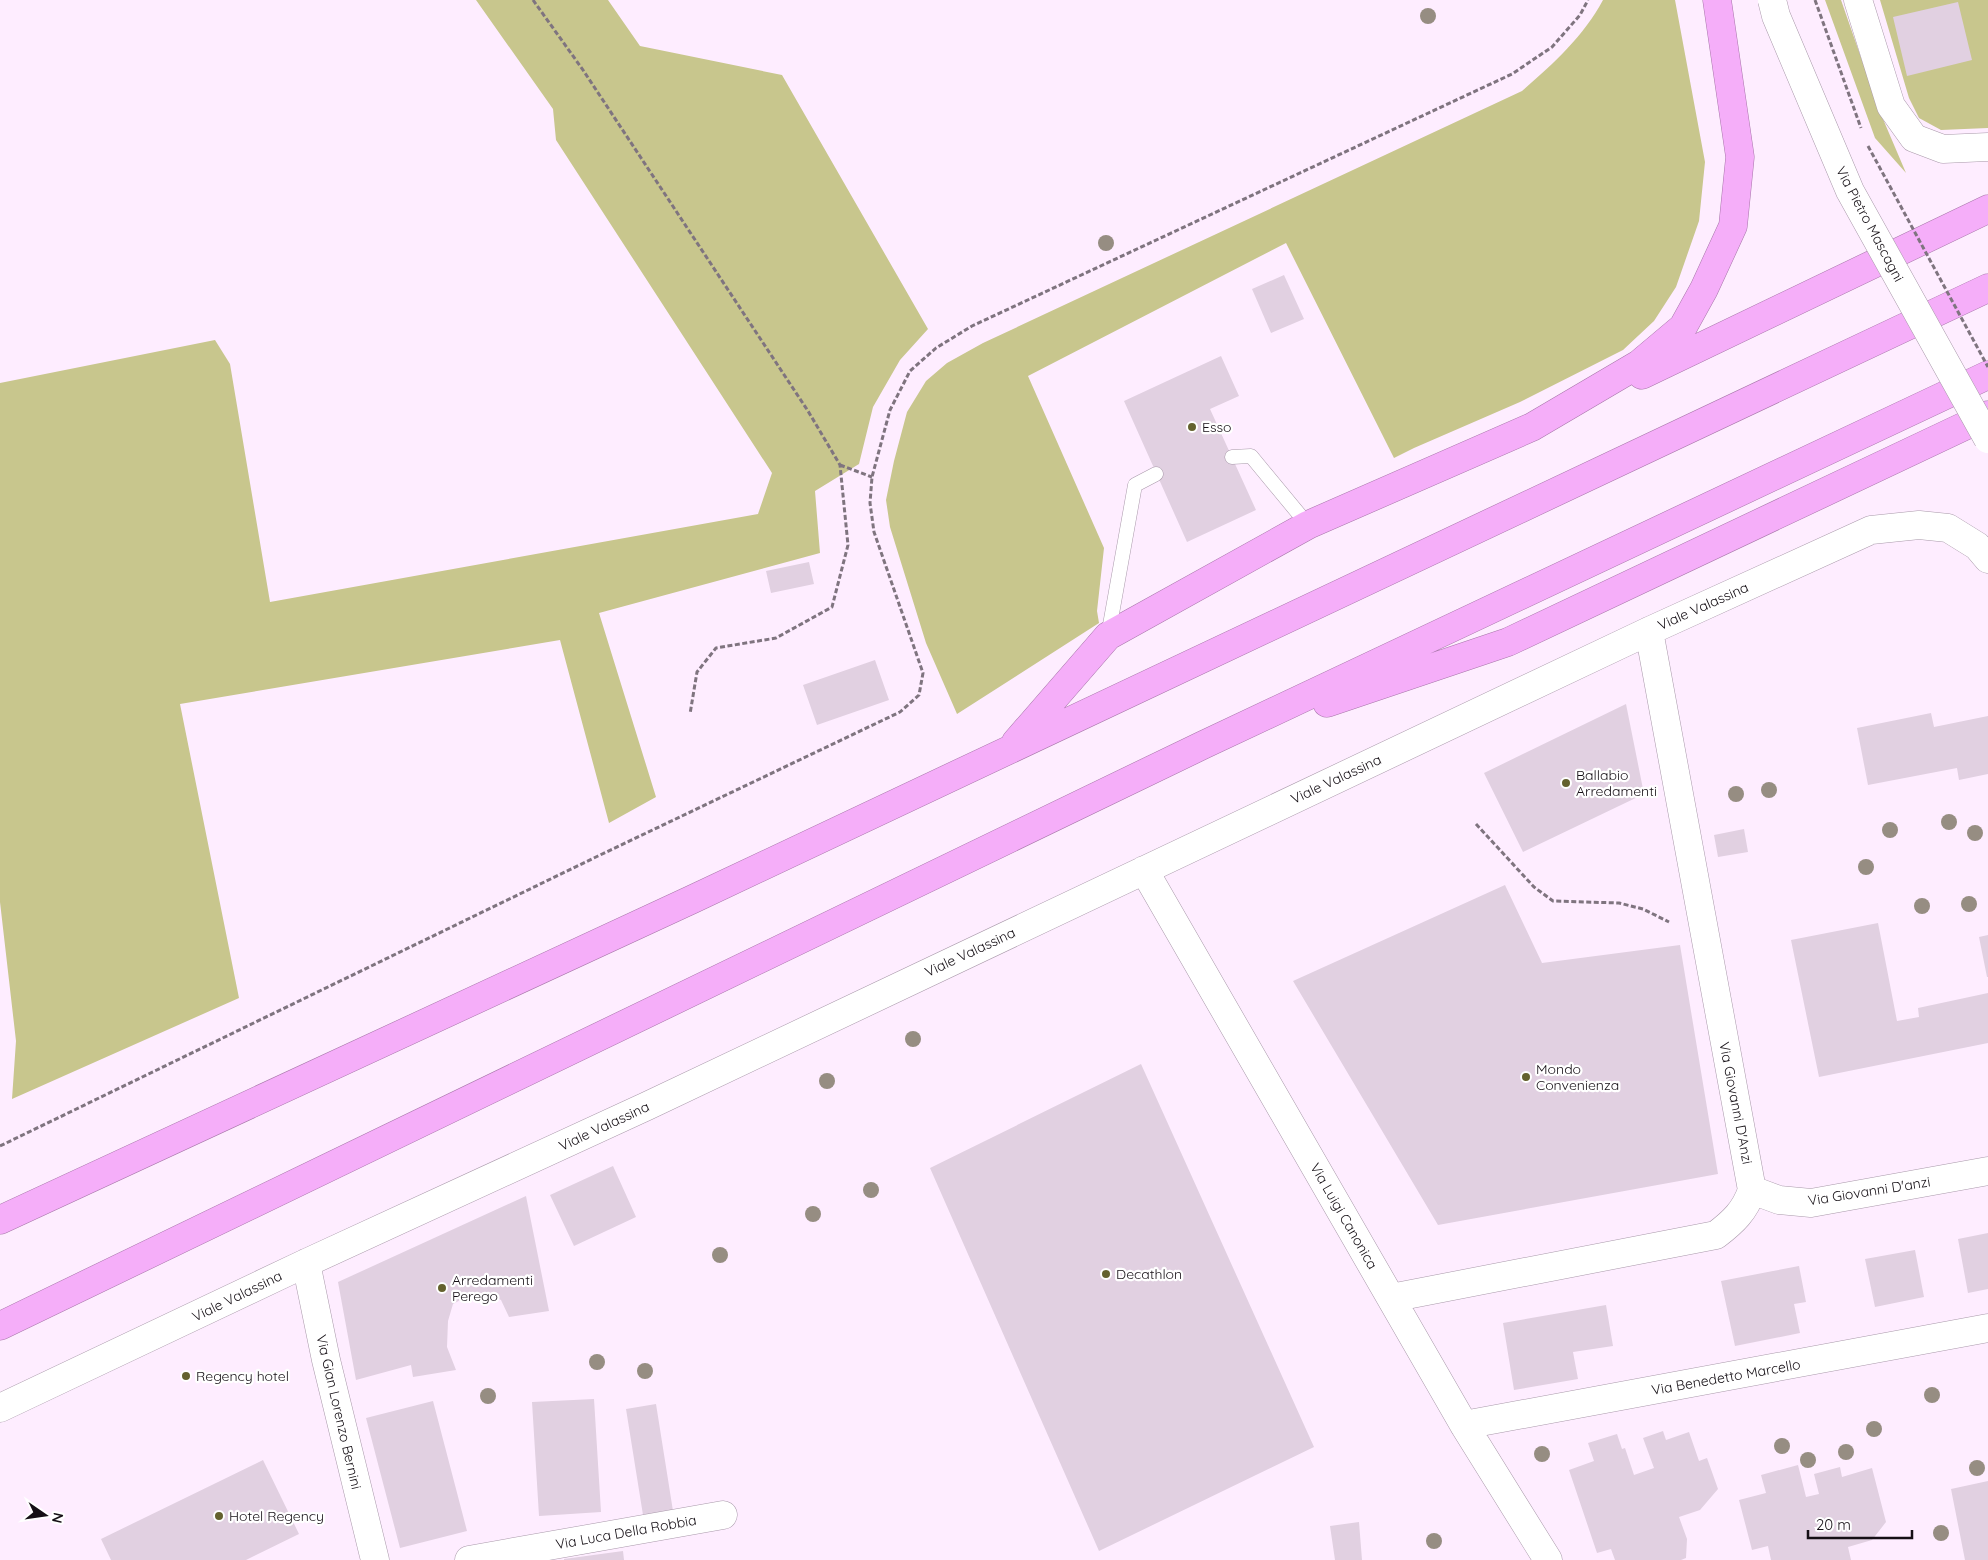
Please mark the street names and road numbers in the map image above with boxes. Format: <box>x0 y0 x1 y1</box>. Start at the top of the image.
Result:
street label: Via Pietro Mascagni <box>1832 163 1908 285</box>
street label: Viale Valassina <box>1655 578 1751 634</box>
street label: Viale Valassina <box>1288 750 1384 808</box>
street label: Viale Valassina <box>922 923 1018 981</box>
street label: Via Giovanni D'Anzi <box>1715 1040 1757 1166</box>
street label: Viale Valassina <box>556 1097 652 1155</box>
street label: Via Luigi Canonica <box>1306 1160 1382 1272</box>
street label: Via Giovanni D'anzi <box>1807 1172 1931 1210</box>
street label: Viale Valassina <box>189 1267 285 1325</box>
street label: Via Gian Lorenzo Bernini <box>312 1333 366 1491</box>
street label: Via Benedetto Marcello <box>1650 1355 1802 1399</box>
street label: Via Luca Della Robbia <box>554 1511 698 1553</box>

